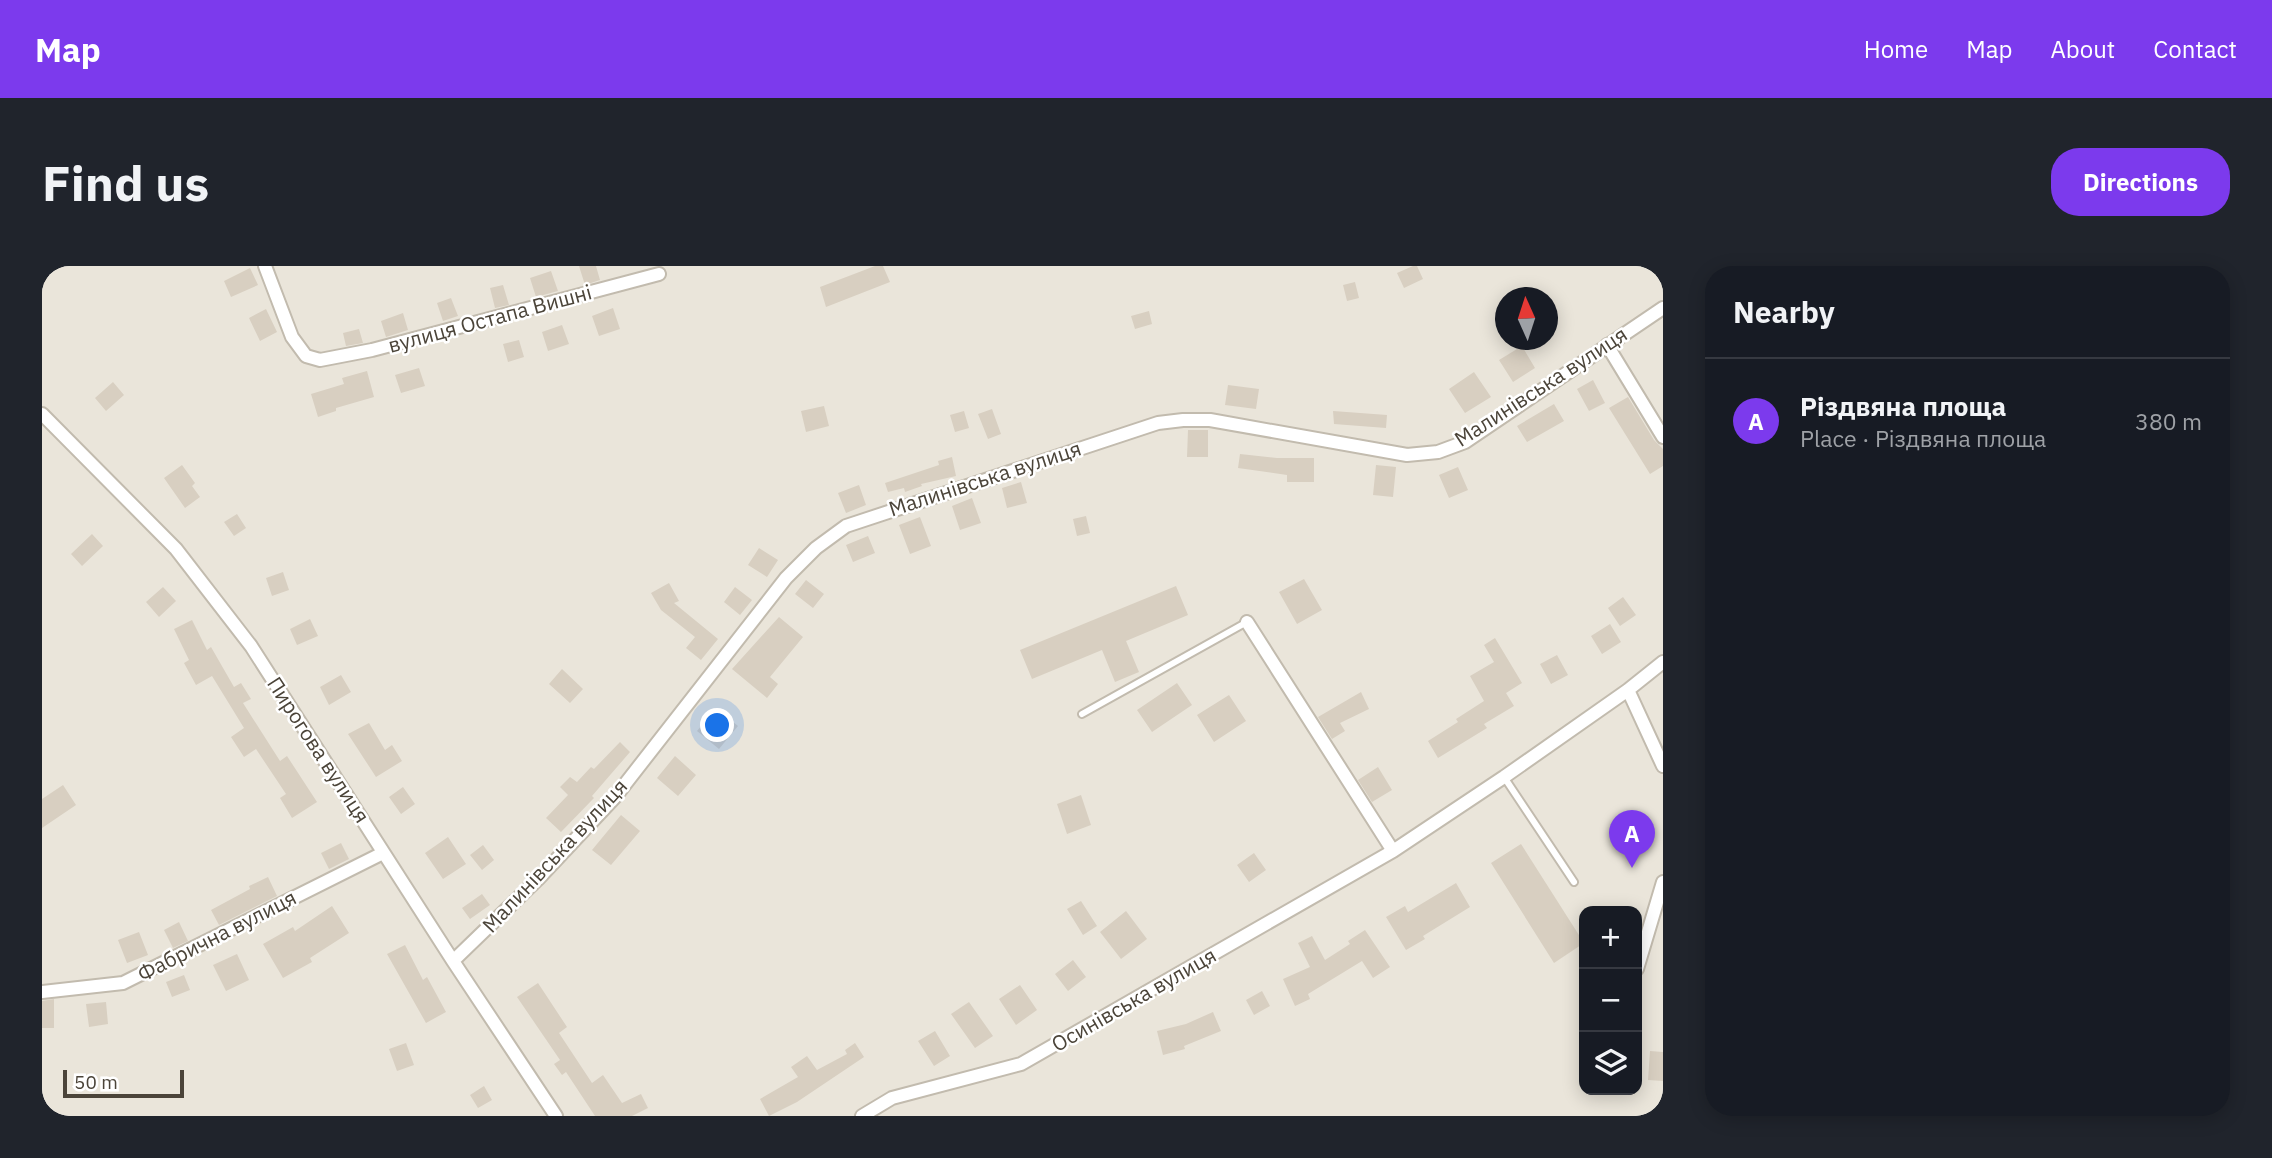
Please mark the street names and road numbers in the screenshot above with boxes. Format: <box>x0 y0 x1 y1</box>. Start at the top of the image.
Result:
street label: вулиця Остапа Вишні <box>385 277 595 359</box>
street label: Малинівська вулиця <box>1449 320 1632 453</box>
street label: Малинівська вулиця <box>885 434 1084 522</box>
street label: Пирогова вулиця <box>261 671 377 828</box>
street label: Малинівська вулиця <box>476 772 633 938</box>
street label: Фабрична вулиця <box>132 883 301 987</box>
street label: Осинівська вулиця <box>1046 941 1221 1058</box>

